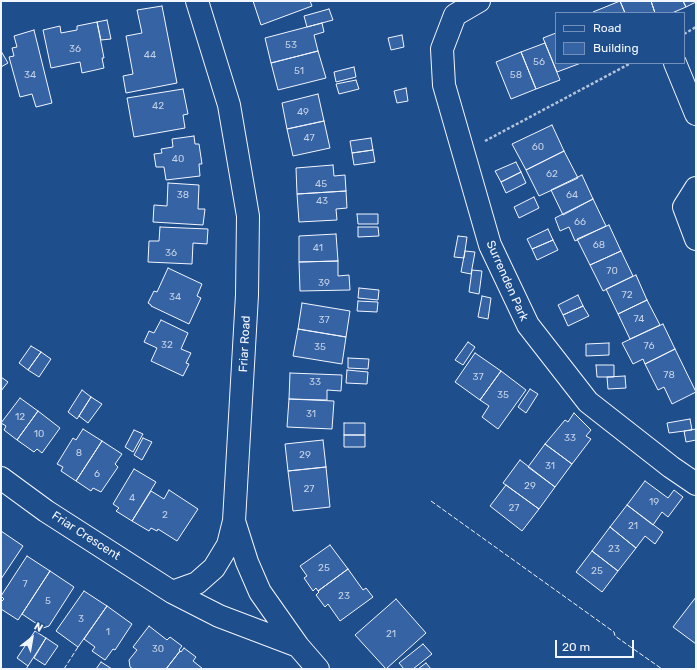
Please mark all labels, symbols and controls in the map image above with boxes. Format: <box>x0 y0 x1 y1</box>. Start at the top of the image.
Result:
legend <box>555 12 685 64</box>
text: Road <box>593 21 621 35</box>
house number: 53 <box>285 39 297 51</box>
text: Building <box>593 41 639 55</box>
house number: 36 <box>69 43 81 55</box>
house number: 44 <box>144 49 156 61</box>
house number: 56 <box>533 56 545 68</box>
house number: 51 <box>294 65 304 77</box>
house number: 34 <box>24 69 36 81</box>
house number: 58 <box>510 69 522 81</box>
house number: 42 <box>152 100 164 112</box>
house number: 49 <box>297 106 309 118</box>
house number: 47 <box>303 132 315 144</box>
house number: 60 <box>532 141 544 153</box>
house number: 40 <box>172 153 184 165</box>
house number: 62 <box>546 168 558 180</box>
house number: 45 <box>315 178 327 190</box>
house number: 38 <box>177 189 189 201</box>
house number: 64 <box>566 189 578 201</box>
house number: 43 <box>316 195 328 207</box>
house number: 66 <box>574 216 586 228</box>
street label: Surrenden Park <box>483 238 531 324</box>
house number: 68 <box>593 239 605 251</box>
house number: 41 <box>313 242 323 254</box>
house number: 36 <box>165 247 177 259</box>
house number: 70 <box>606 265 618 277</box>
house number: 39 <box>318 277 330 289</box>
house number: 72 <box>622 289 632 301</box>
house number: 34 <box>169 291 181 303</box>
house number: 74 <box>634 313 644 325</box>
house number: 37 <box>318 314 330 326</box>
street label: Friar Road <box>236 315 254 373</box>
house number: 32 <box>161 339 173 351</box>
house number: 76 <box>644 340 654 352</box>
house number: 35 <box>314 341 326 353</box>
house number: 78 <box>663 369 675 381</box>
house number: 37 <box>472 371 484 383</box>
house number: 33 <box>309 376 321 388</box>
house number: 35 <box>497 389 509 401</box>
house number: 31 <box>306 408 316 420</box>
house number: 12 <box>15 411 25 423</box>
house number: 10 <box>34 428 44 440</box>
house number: 33 <box>564 432 576 444</box>
house number: 8 <box>76 447 82 459</box>
house number: 29 <box>299 449 311 461</box>
house number: 31 <box>545 460 555 472</box>
house number: 6 <box>94 468 100 480</box>
house number: 29 <box>524 480 536 492</box>
house number: 27 <box>304 483 314 495</box>
house number: 4 <box>129 492 135 504</box>
house number: 19 <box>649 496 659 508</box>
house number: 27 <box>509 502 519 514</box>
street label: Friar Crescent <box>49 508 123 564</box>
house number: 2 <box>162 509 168 521</box>
house number: 21 <box>628 520 638 532</box>
house number: 23 <box>608 543 620 555</box>
house number: 25 <box>318 562 330 574</box>
house number: 25 <box>591 565 603 577</box>
house number: 7 <box>22 578 28 590</box>
house number: 23 <box>338 590 350 602</box>
house number: 5 <box>45 595 51 607</box>
house number: 3 <box>78 613 84 625</box>
north arrow <box>12 618 52 658</box>
text: N <box>32 620 45 635</box>
house number: 1 <box>106 626 110 638</box>
house number: 21 <box>386 628 396 640</box>
scale bar <box>557 632 636 658</box>
text: 20 m <box>562 640 590 654</box>
house number: 30 <box>152 643 164 655</box>

